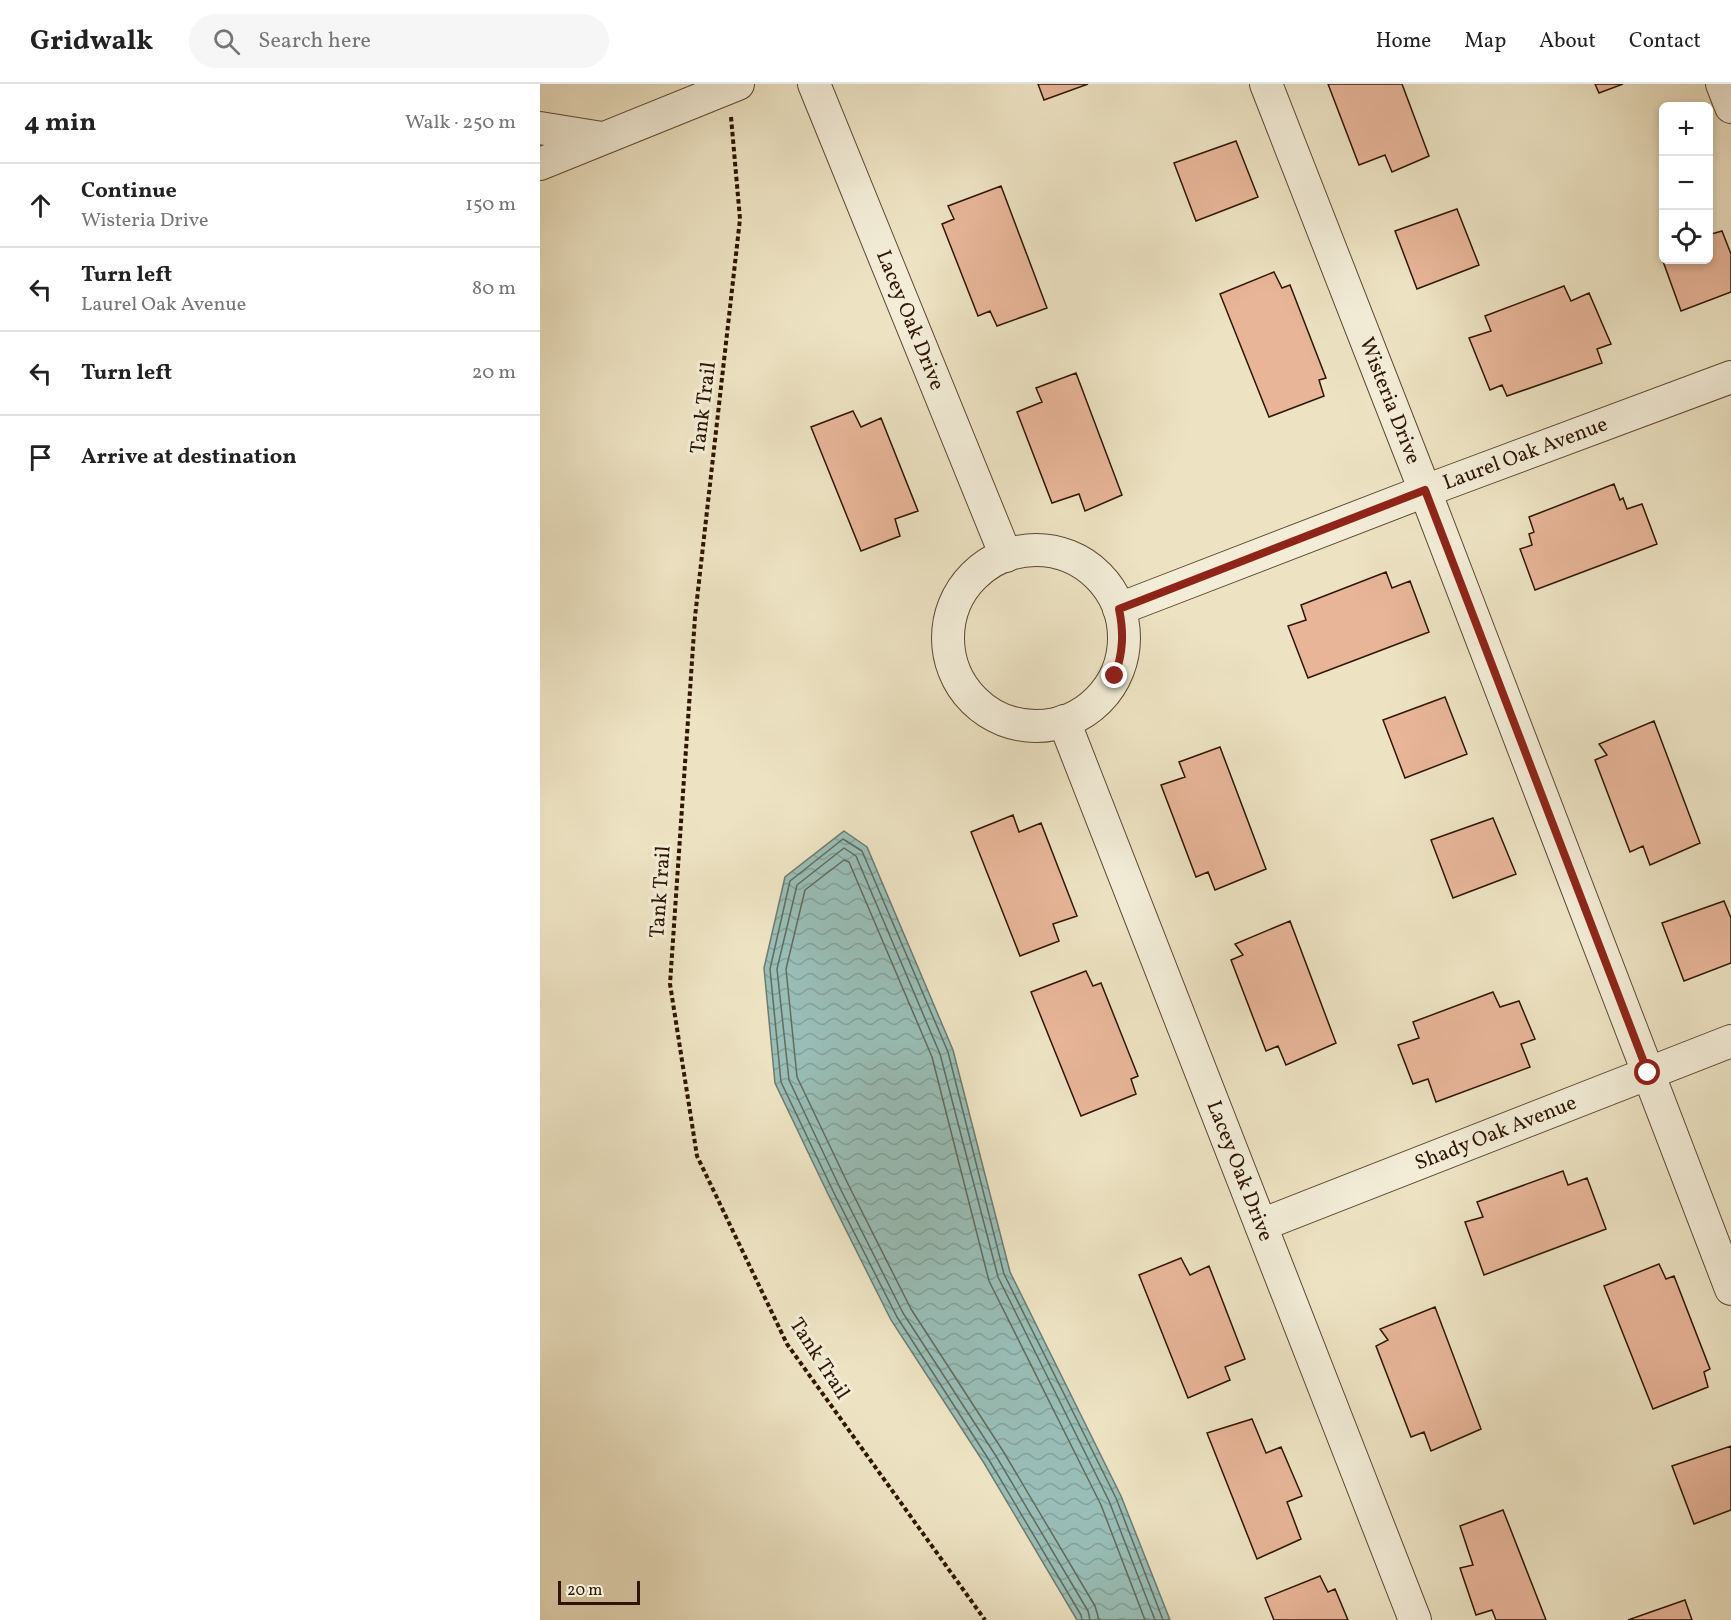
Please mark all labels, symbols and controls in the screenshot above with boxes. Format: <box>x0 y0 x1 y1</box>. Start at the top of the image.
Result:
search box <box>189 14 609 68</box>
text: Gridwalk <box>30 22 153 61</box>
icon: search <box>210 25 243 58</box>
text: Search here <box>258 26 371 57</box>
text: Home <box>1376 27 1431 56</box>
text: Map <box>1464 27 1506 56</box>
text: About <box>1539 27 1596 56</box>
text: Contact <box>1629 27 1701 56</box>
map controls <box>1659 102 1713 264</box>
button: + <box>1659 102 1713 156</box>
text: 4 min <box>24 105 96 141</box>
text: Walk · 250 m <box>405 109 516 137</box>
button: − <box>1659 156 1713 210</box>
text: Continue <box>81 176 177 207</box>
icon: ahead <box>24 189 57 222</box>
text: 150 m <box>465 191 516 219</box>
text: Wisteria Drive <box>81 207 209 235</box>
button: locate <box>1659 210 1713 264</box>
street label: Lacey Oak Drive <box>869 246 952 395</box>
text: Turn left <box>81 260 172 291</box>
icon: left <box>24 273 57 306</box>
text: 80 m <box>472 275 516 303</box>
text: Laurel Oak Avenue <box>81 291 246 319</box>
street label: Wisteria Drive <box>1352 333 1428 468</box>
icon: left <box>24 357 57 390</box>
text: Turn left <box>81 358 172 389</box>
text: 20 m <box>472 359 516 387</box>
street label: Tank Trail <box>684 360 724 456</box>
street label: Laurel Oak Avenue <box>1439 410 1612 498</box>
icon: arrive <box>24 441 57 474</box>
text: Arrive at destination <box>81 442 297 473</box>
route end <box>1101 662 1127 688</box>
street label: Tank Trail <box>643 845 679 939</box>
route start <box>1634 1059 1660 1085</box>
street label: Shady Oak Avenue <box>1410 1088 1581 1178</box>
street label: Lacey Oak Drive <box>1199 1096 1280 1246</box>
street label: Tank Trail <box>782 1312 856 1406</box>
scale bar <box>558 1578 640 1606</box>
text: 20 m <box>567 1580 602 1602</box>

